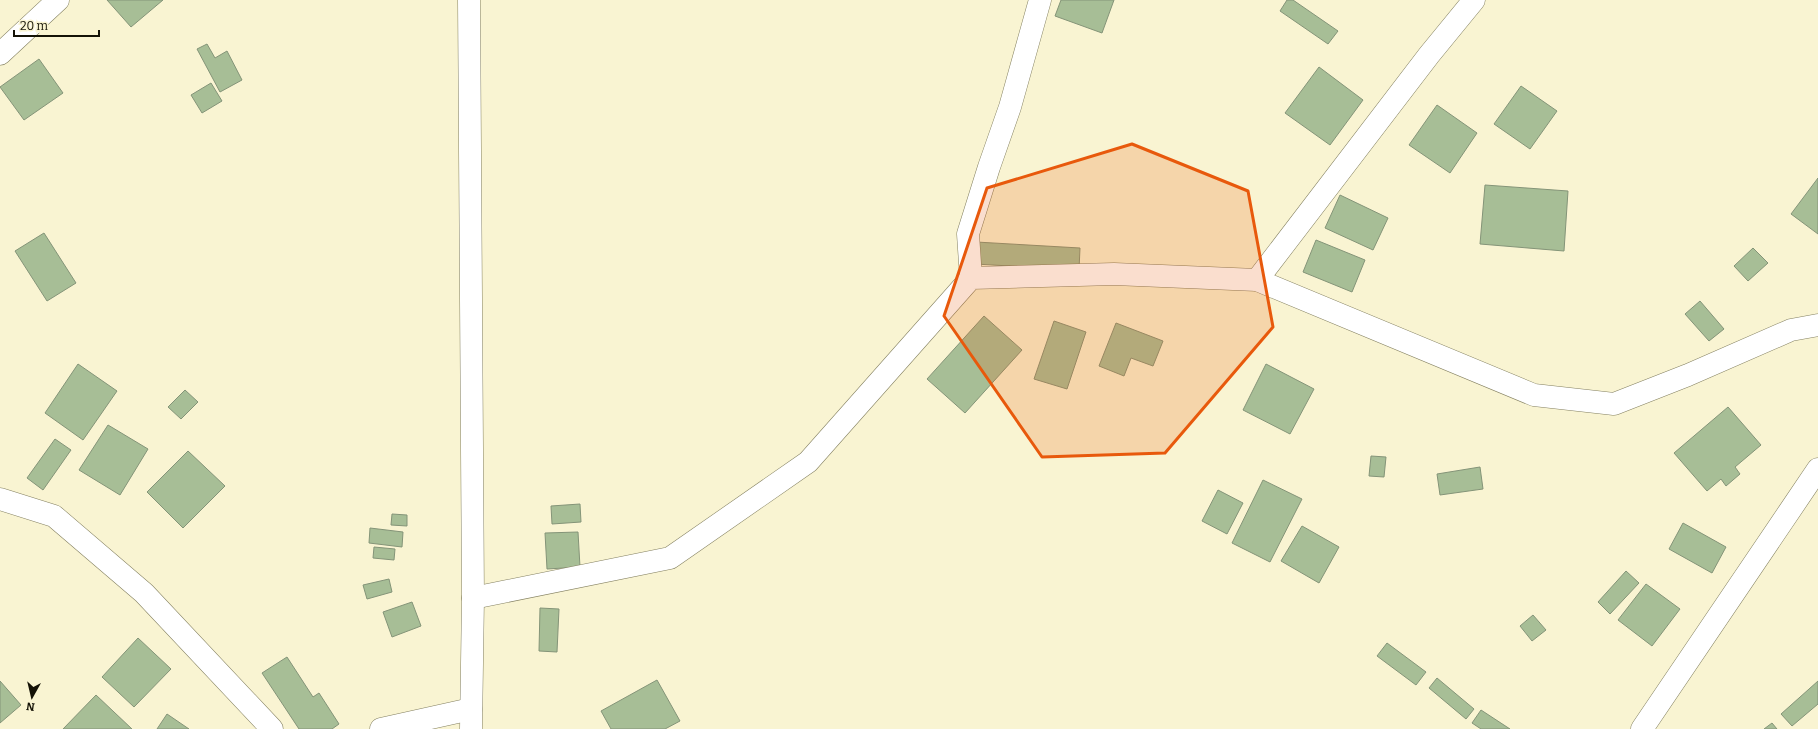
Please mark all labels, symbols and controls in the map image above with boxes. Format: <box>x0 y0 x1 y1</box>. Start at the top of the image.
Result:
scale bar <box>14 12 99 38</box>
text: 20 m <box>20 19 49 33</box>
north arrow <box>12 677 52 717</box>
text: N <box>25 699 36 713</box>

